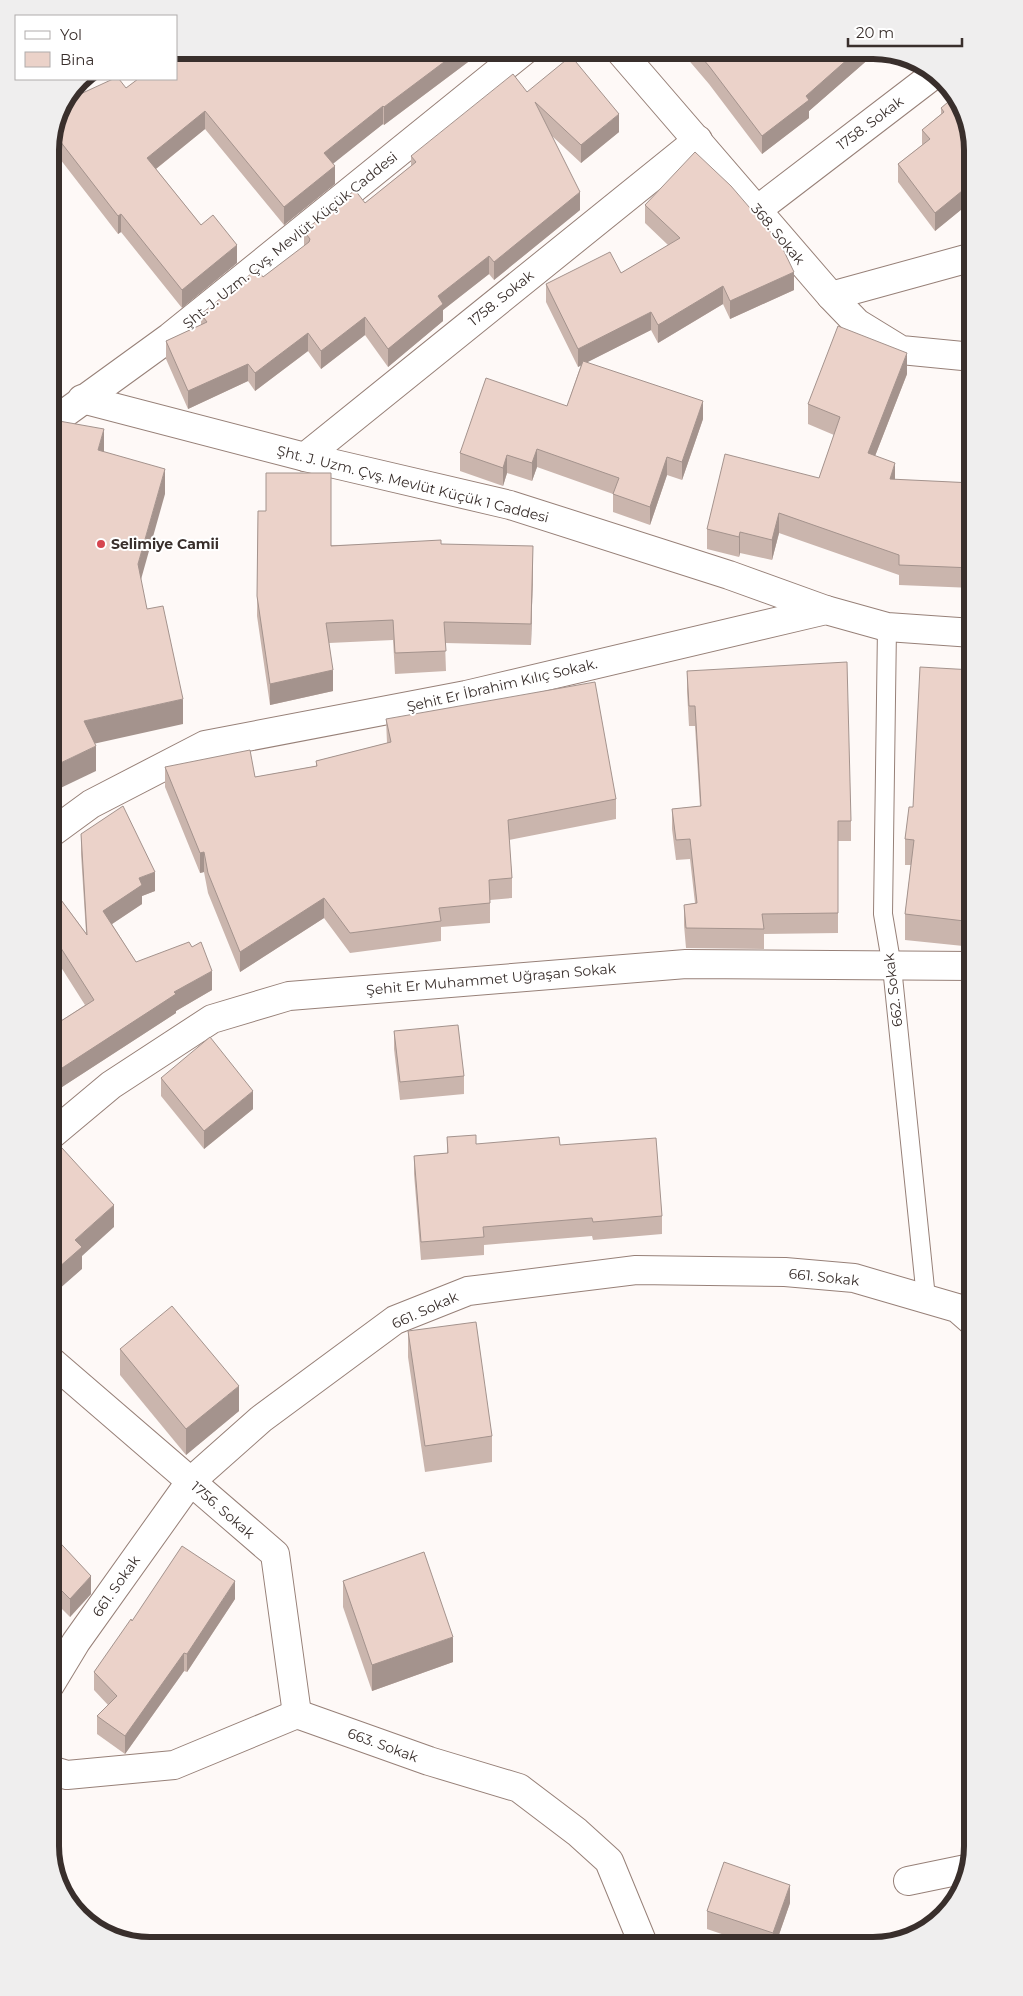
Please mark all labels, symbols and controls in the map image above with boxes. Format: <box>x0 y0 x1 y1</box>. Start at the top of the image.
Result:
legend <box>15 15 178 80</box>
scale bar <box>848 15 962 47</box>
text: 20 m <box>856 23 894 42</box>
text: Yol <box>60 25 82 44</box>
text: Bina <box>60 50 94 69</box>
street label: 1758. Sokak <box>833 92 907 154</box>
street label: Şht. J. Uzm. Çvş. Mevlüt Küçük Caddesi <box>179 148 401 332</box>
street label: 368. Sokak <box>747 200 809 269</box>
street label: 1758. Sokak <box>465 266 538 330</box>
street label: Şht. J. Uzm. Çvş. Mevlüt Küçük 1 Caddesi <box>275 441 551 527</box>
place label: Selimiye Camii <box>111 535 219 553</box>
marker: Selimiye Camii <box>95 538 107 550</box>
street label: Şehit Er İbrahim Kılıç Sokak. <box>405 654 599 716</box>
street label: 662. Sokak <box>879 952 906 1028</box>
street label: Şehit Er Muhammet Uğraşan Sokak <box>365 959 617 999</box>
street label: 661. Sokak <box>788 1264 861 1290</box>
street label: 661. Sokak <box>389 1287 462 1333</box>
street label: 1756. Sokak <box>187 1477 259 1543</box>
street label: 661. Sokak <box>88 1551 144 1620</box>
street label: 663. Sokak <box>345 1724 421 1766</box>

